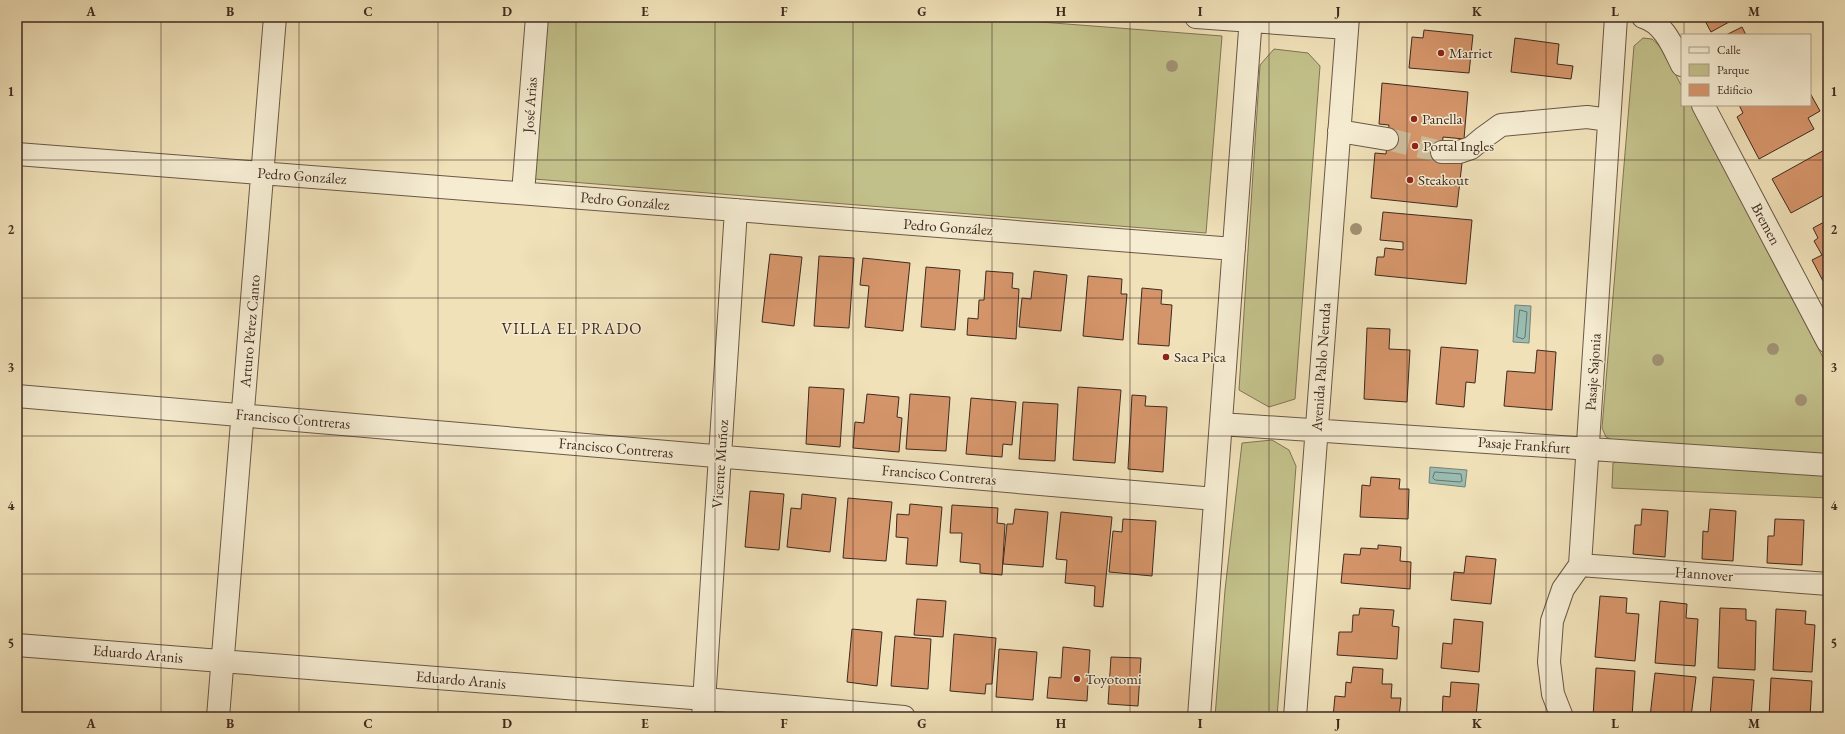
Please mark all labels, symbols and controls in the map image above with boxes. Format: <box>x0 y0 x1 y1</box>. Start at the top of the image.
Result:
text: A <box>85 3 96 20</box>
text: B <box>226 3 234 20</box>
text: C <box>363 3 373 20</box>
text: D <box>502 3 512 20</box>
text: E <box>641 3 649 20</box>
text: F <box>780 3 788 20</box>
text: G <box>917 3 927 20</box>
text: H <box>1056 3 1067 20</box>
text: I <box>1198 3 1203 20</box>
text: J <box>1334 3 1341 20</box>
text: K <box>1472 3 1483 20</box>
text: L <box>1611 3 1619 20</box>
text: M <box>1748 3 1760 20</box>
legend <box>1681 34 1811 106</box>
text: Calle <box>1717 42 1741 58</box>
place label: Marriet <box>1449 43 1493 62</box>
marker: Marriet <box>1436 48 1446 58</box>
text: Parque <box>1717 62 1749 78</box>
street label: José Arias <box>518 76 541 136</box>
text: Edificio <box>1717 82 1753 98</box>
text: 1 <box>8 83 15 100</box>
text: 1 <box>1831 83 1838 100</box>
place label: Panella <box>1422 109 1462 128</box>
marker: Panella <box>1409 114 1419 124</box>
place label: Portal Ingles <box>1423 136 1494 155</box>
marker: Portal Ingles <box>1410 141 1420 151</box>
street label: Pedro González <box>257 163 348 188</box>
place label: Steakout <box>1418 170 1469 189</box>
marker: Steakout <box>1405 175 1415 185</box>
street label: Pedro González <box>580 187 671 214</box>
street label: Bremen <box>1747 199 1785 248</box>
street label: Pedro González <box>903 214 994 239</box>
text: 2 <box>8 221 15 238</box>
text: 2 <box>1831 221 1838 238</box>
street label: Arturo Pérez Canto <box>235 274 264 389</box>
street label: Avenida Pablo Neruda <box>1306 302 1334 433</box>
district label: VILLA EL PRADO <box>502 318 642 339</box>
street label: Pasaje Sajonia <box>1580 333 1605 411</box>
place label: Saca Pica <box>1174 347 1226 366</box>
marker: Saca Pica <box>1161 352 1171 362</box>
text: 3 <box>8 359 15 376</box>
text: 3 <box>1831 359 1838 376</box>
street label: Francisco Contreras <box>235 404 351 433</box>
street label: Vicente Muñoz <box>707 419 732 509</box>
street label: Pasaje Frankfurt <box>1477 432 1571 457</box>
street label: Francisco Contreras <box>558 433 674 462</box>
street label: Francisco Contreras <box>881 460 997 489</box>
text: 4 <box>8 497 15 514</box>
text: 4 <box>1831 497 1838 514</box>
street label: Hannover <box>1674 562 1734 585</box>
text: 5 <box>8 635 14 652</box>
text: 5 <box>1831 635 1837 652</box>
street label: Eduardo Aranis <box>92 640 184 667</box>
street label: Eduardo Aranis <box>415 666 507 693</box>
place label: Toyotomi <box>1085 669 1142 688</box>
marker: Toyotomi <box>1072 674 1082 684</box>
text: A <box>85 715 96 732</box>
text: B <box>226 715 234 732</box>
text: C <box>363 715 373 732</box>
text: D <box>502 715 512 732</box>
text: E <box>641 715 649 732</box>
text: F <box>780 715 788 732</box>
text: G <box>917 715 927 732</box>
text: H <box>1056 715 1067 732</box>
text: I <box>1198 715 1203 732</box>
text: J <box>1334 715 1341 732</box>
text: K <box>1472 715 1483 732</box>
text: L <box>1611 715 1619 732</box>
text: M <box>1748 715 1760 732</box>

